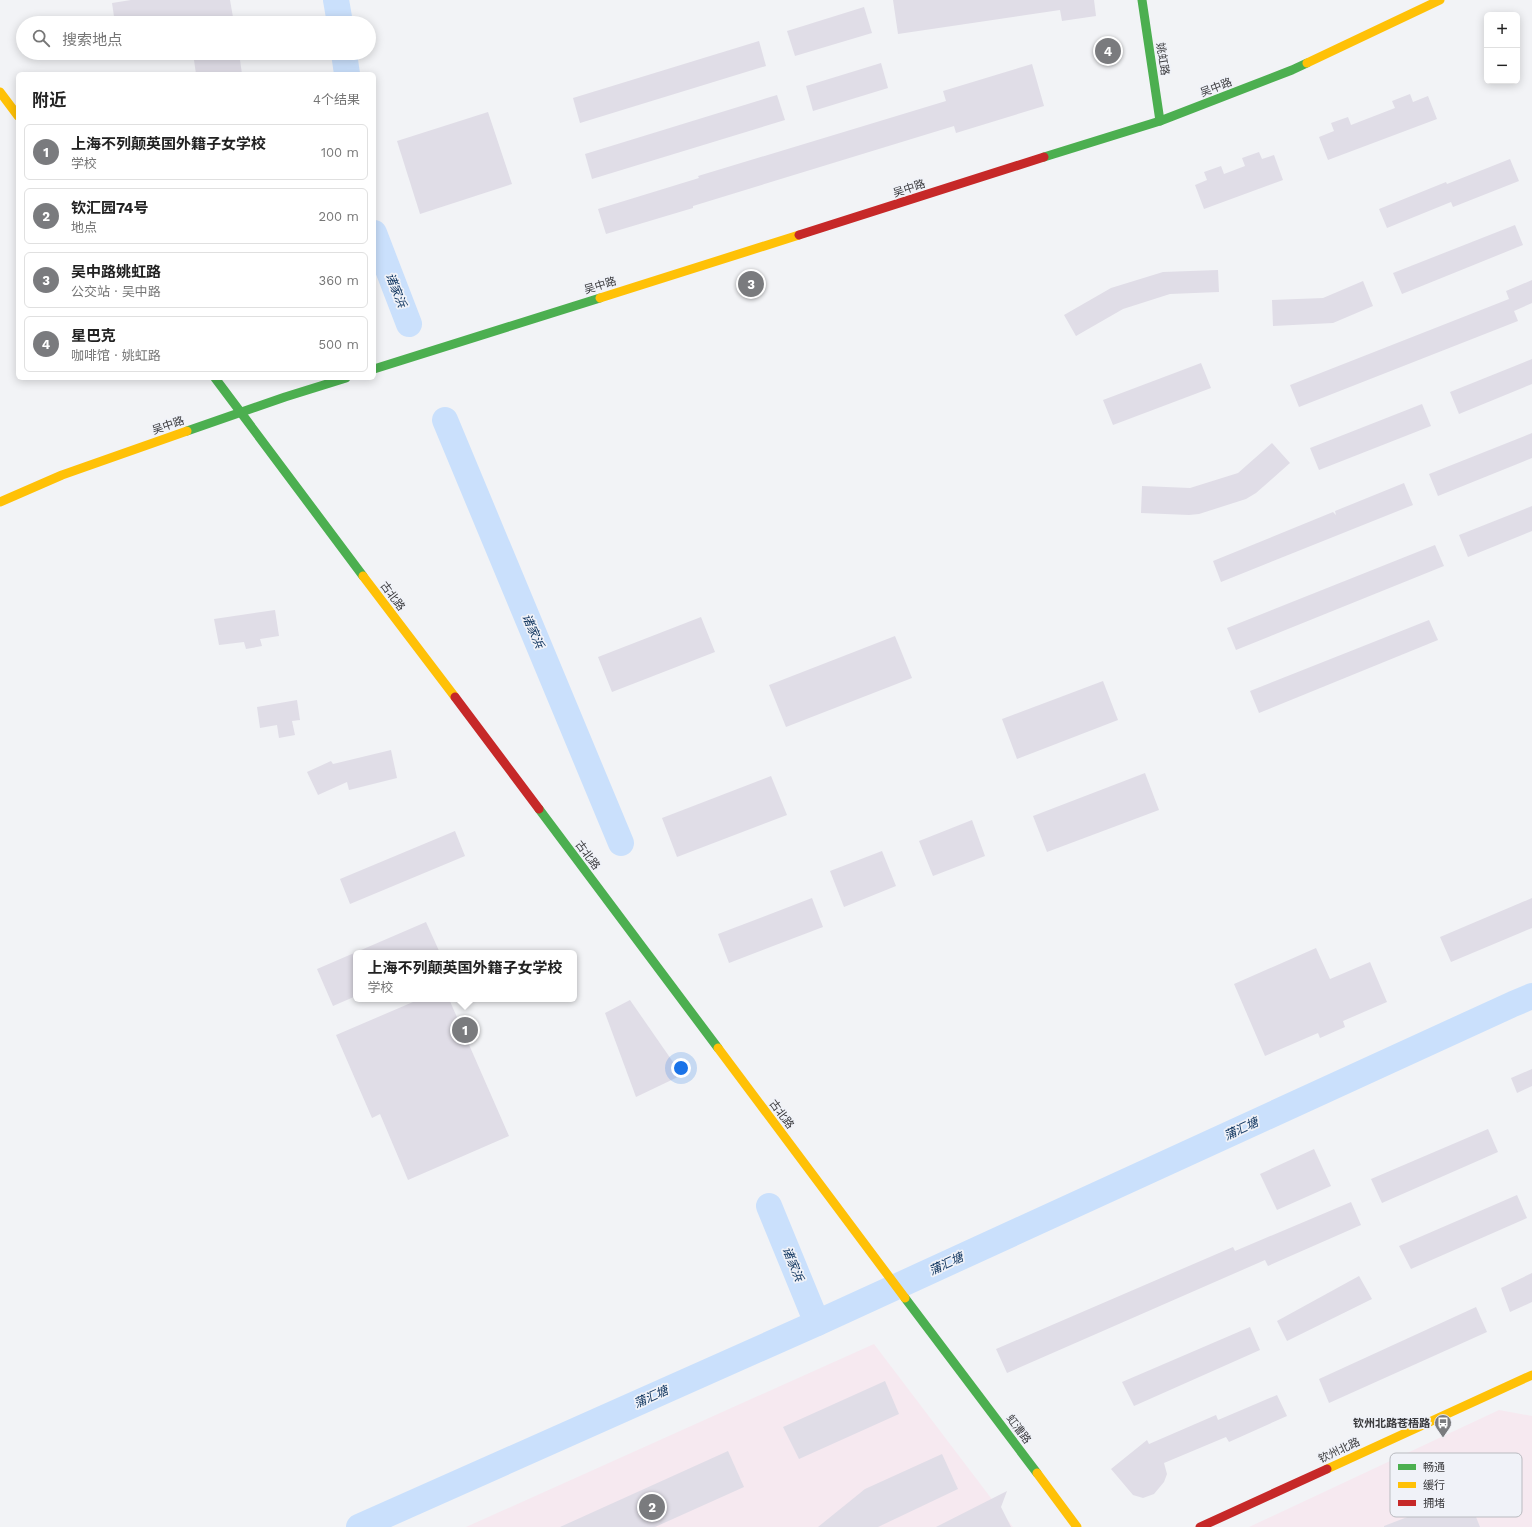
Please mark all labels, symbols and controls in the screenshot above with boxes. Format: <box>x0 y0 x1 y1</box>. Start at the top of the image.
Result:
map controls <box>1484 12 1520 84</box>
button: + <box>1484 12 1520 48</box>
search box <box>16 16 376 60</box>
icon: search <box>30 27 52 49</box>
text: 搜索地点 <box>62 31 122 49</box>
pin: 4 <box>1095 36 1121 66</box>
street label: 姚虹路 <box>1154 42 1172 76</box>
button: − <box>1484 48 1520 84</box>
street label: 吴中路 <box>1198 75 1234 99</box>
text: 附近 <box>32 90 66 110</box>
text: 4个结果 <box>313 92 360 107</box>
text: 上海不列颠英国外籍子女学校 <box>71 135 266 153</box>
text: 1 <box>43 145 49 160</box>
text: 100 m <box>321 145 359 160</box>
text: 学校 <box>71 156 97 171</box>
street label: 吴中路 <box>891 177 927 200</box>
text: 钦汇园74号 <box>71 199 149 217</box>
text: 2 <box>42 209 50 224</box>
text: 200 m <box>318 209 359 224</box>
text: 地点 <box>71 220 97 235</box>
text: 吴中路姚虹路 <box>71 263 161 281</box>
pin: 3 <box>738 269 764 299</box>
water label: 诸家浜 <box>383 271 409 310</box>
text: 3 <box>42 273 50 288</box>
text: 360 m <box>319 273 359 288</box>
street label: 吴中路 <box>582 274 618 297</box>
text: 公交站 · 吴中路 <box>71 284 161 299</box>
text: 星巴克 <box>71 327 116 345</box>
text: 4 <box>42 337 50 352</box>
text: 500 m <box>318 337 359 352</box>
text: 咖啡馆 · 姚虹路 <box>71 348 161 363</box>
street label: 吴中路 <box>150 414 186 437</box>
street label: 古北路 <box>377 579 408 613</box>
water label: 诸家浜 <box>520 612 547 651</box>
street label: 古北路 <box>572 838 603 872</box>
popup <box>353 950 577 1002</box>
text: 上海不列颠英国外籍子女学校 <box>367 959 563 977</box>
text: 学校 <box>367 980 394 995</box>
pin: 1 <box>452 1015 478 1045</box>
your location <box>671 1058 691 1078</box>
street label: 古北路 <box>766 1097 797 1131</box>
water label: 蒲汇塘 <box>1222 1114 1262 1143</box>
water label: 诸家浜 <box>780 1245 807 1284</box>
water label: 蒲汇塘 <box>927 1249 967 1278</box>
water label: 蒲汇塘 <box>632 1382 672 1411</box>
street label: 虹漕路 <box>1003 1412 1034 1446</box>
bus stop icon: 钦州北路苍梧路 <box>1433 1413 1453 1438</box>
place label: 钦州北路苍梧路 <box>1353 1417 1431 1430</box>
street label: 钦州北路 <box>1317 1435 1362 1466</box>
legend <box>1390 1453 1522 1517</box>
text: 畅通 <box>1423 1461 1445 1474</box>
text: 缓行 <box>1423 1479 1445 1492</box>
pin: 2 <box>639 1492 665 1522</box>
text: 拥堵 <box>1423 1497 1445 1510</box>

